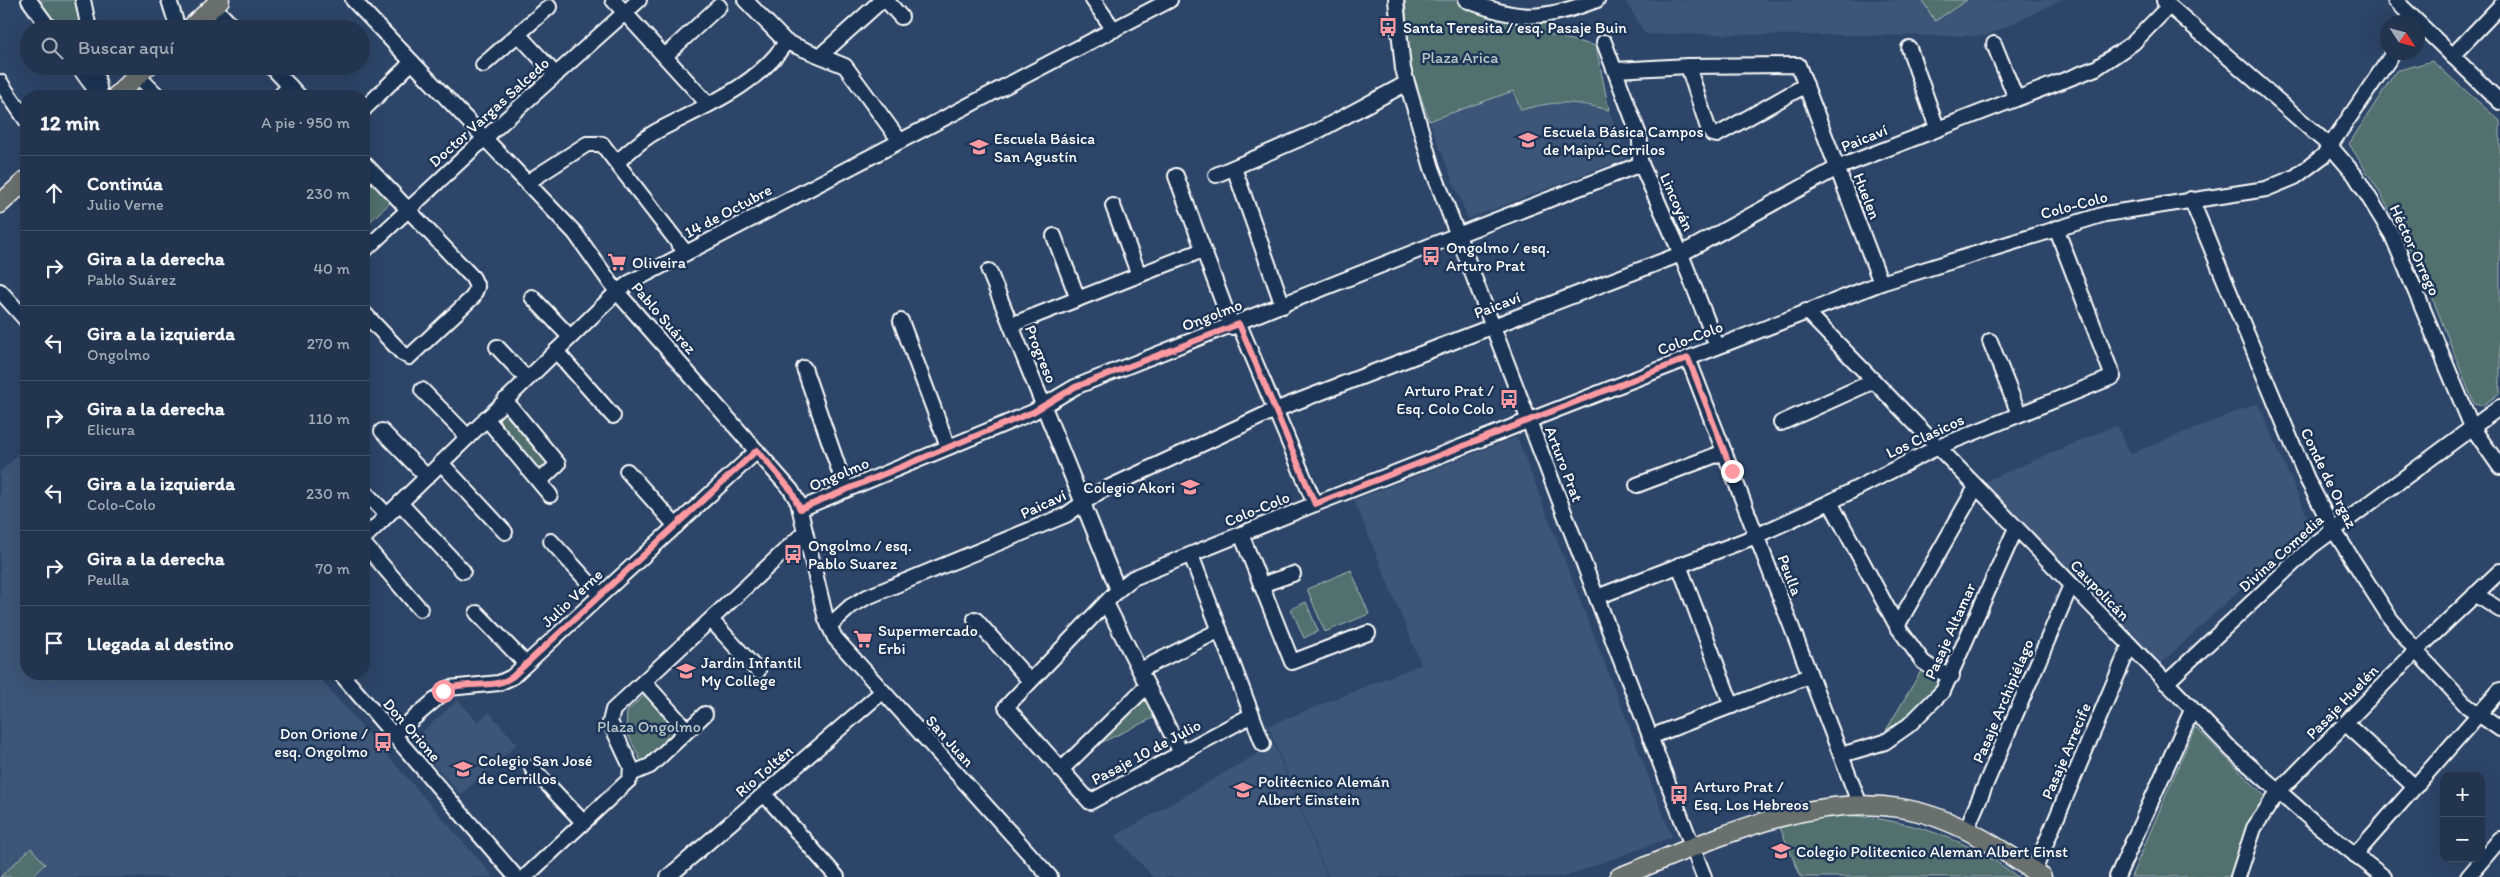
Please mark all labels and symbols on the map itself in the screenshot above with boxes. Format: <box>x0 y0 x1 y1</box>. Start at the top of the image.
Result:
north arrow <box>2380 15 2425 60</box>
bus stop icon: Santa Teresita / esq. Pasaje Buin <box>1377 16 1399 38</box>
place label: Santa Teresita / esq. Pasaje Buin <box>1403 18 1627 37</box>
park label: Plaza Arica <box>1421 48 1499 67</box>
street label: Doctor Vargas Salcedo <box>425 53 553 171</box>
street label: Paicaví <box>1838 120 1890 156</box>
place label: Escuela Básica Campos de Maipú-Cerrilos <box>1543 122 1704 159</box>
place label: Escuela Básica San Agustín <box>994 129 1095 166</box>
school or university icon: Escuela Básica Campos de Maipú-Cerrilos <box>1517 129 1539 151</box>
school or university icon: Escuela Básica San Agustín <box>968 136 990 158</box>
street label: Lincoyán <box>1656 170 1698 234</box>
street label: Huelen <box>1849 170 1885 222</box>
street label: 14 de Octubre <box>681 180 775 242</box>
street label: Colo-Colo <box>2038 187 2110 223</box>
street label: Héctor Orrego <box>2386 201 2444 299</box>
place label: Ongolmo / esq. Arturo Prat <box>1446 238 1550 275</box>
bus stop icon: Ongolmo / esq. Arturo Prat <box>1420 245 1442 267</box>
supermarket icon: Oliveira <box>606 251 628 273</box>
place label: Oliveira <box>632 253 687 272</box>
street label: Pablo Suárez <box>628 278 701 358</box>
street label: Paicaví <box>1471 287 1523 323</box>
street label: Ongolmo <box>1179 295 1245 335</box>
street label: Colo-Colo <box>1655 317 1725 359</box>
street label: Progreso <box>1021 322 1061 386</box>
place label: Arturo Prat / Esq. Colo Colo <box>1396 381 1494 418</box>
bus stop icon: Arturo Prat / Esq. Colo Colo <box>1498 388 1520 410</box>
street label: Los Clasicos <box>1883 410 1967 462</box>
street label: Arturo Prat <box>1541 424 1587 504</box>
street label: Conde de Orgaz <box>2297 425 2362 532</box>
street label: Ongolmo <box>806 453 872 495</box>
route end <box>1721 460 1744 483</box>
school or university icon: Colegio Akori <box>1179 476 1201 498</box>
place label: Colegio Akori <box>1083 478 1175 497</box>
street label: Paicaví <box>1017 485 1069 523</box>
street label: Colo-Colo <box>1222 487 1292 531</box>
street label: Divina Comedia <box>2235 510 2328 596</box>
place label: Ongolmo / esq. Pablo Suarez <box>808 536 912 573</box>
bus stop icon: Ongolmo / esq. Pablo Suarez <box>782 543 804 565</box>
street label: Peulla <box>1774 552 1807 599</box>
street label: Caupolicán <box>2066 556 2134 624</box>
street label: Julio Verne <box>537 565 607 631</box>
street label: Pasaje Altamar <box>1920 579 1980 682</box>
place label: Supermercado Erbi <box>878 621 978 658</box>
supermarket icon: Supermercado Erbi <box>852 628 874 650</box>
street label: Pasaje Archipiélago <box>1968 636 2038 766</box>
place label: Jardin Infantil My College <box>701 653 802 690</box>
school or university icon: Jardin Infantil My College <box>675 660 697 682</box>
street label: Pasaje Huelén <box>2302 661 2382 743</box>
route start <box>432 680 455 703</box>
street label: Don Orione <box>379 694 445 766</box>
street label: Pasaje Arrecife <box>2037 700 2095 802</box>
street label: San Juan <box>922 711 978 771</box>
street label: Pasaje 10 de Julio <box>1088 715 1204 789</box>
park label: Plaza Ongolmo <box>597 717 701 736</box>
place label: Don Orione / esq. Ongolmo <box>274 724 368 761</box>
bus stop icon: Don Orione / esq. Ongolmo <box>372 731 394 753</box>
street label: Río Toltén <box>731 741 797 801</box>
place label: Colegio San José de Cerrillos <box>478 751 592 788</box>
school or university icon: Colegio San José de Cerrillos <box>452 758 474 780</box>
place label: Politécnico Alemán Albert Einstein <box>1258 772 1390 809</box>
place label: Arturo Prat / Esq. Los Hebreos <box>1694 777 1809 814</box>
school or university icon: Politécnico Alemán Albert Einstein <box>1232 779 1254 801</box>
bus stop icon: Arturo Prat / Esq. Los Hebreos <box>1668 784 1690 806</box>
school or university icon: Colegio Politecnico Aleman Albert Einst <box>1770 840 1792 862</box>
place label: Colegio Politecnico Aleman Albert Einst <box>1796 842 2068 861</box>

